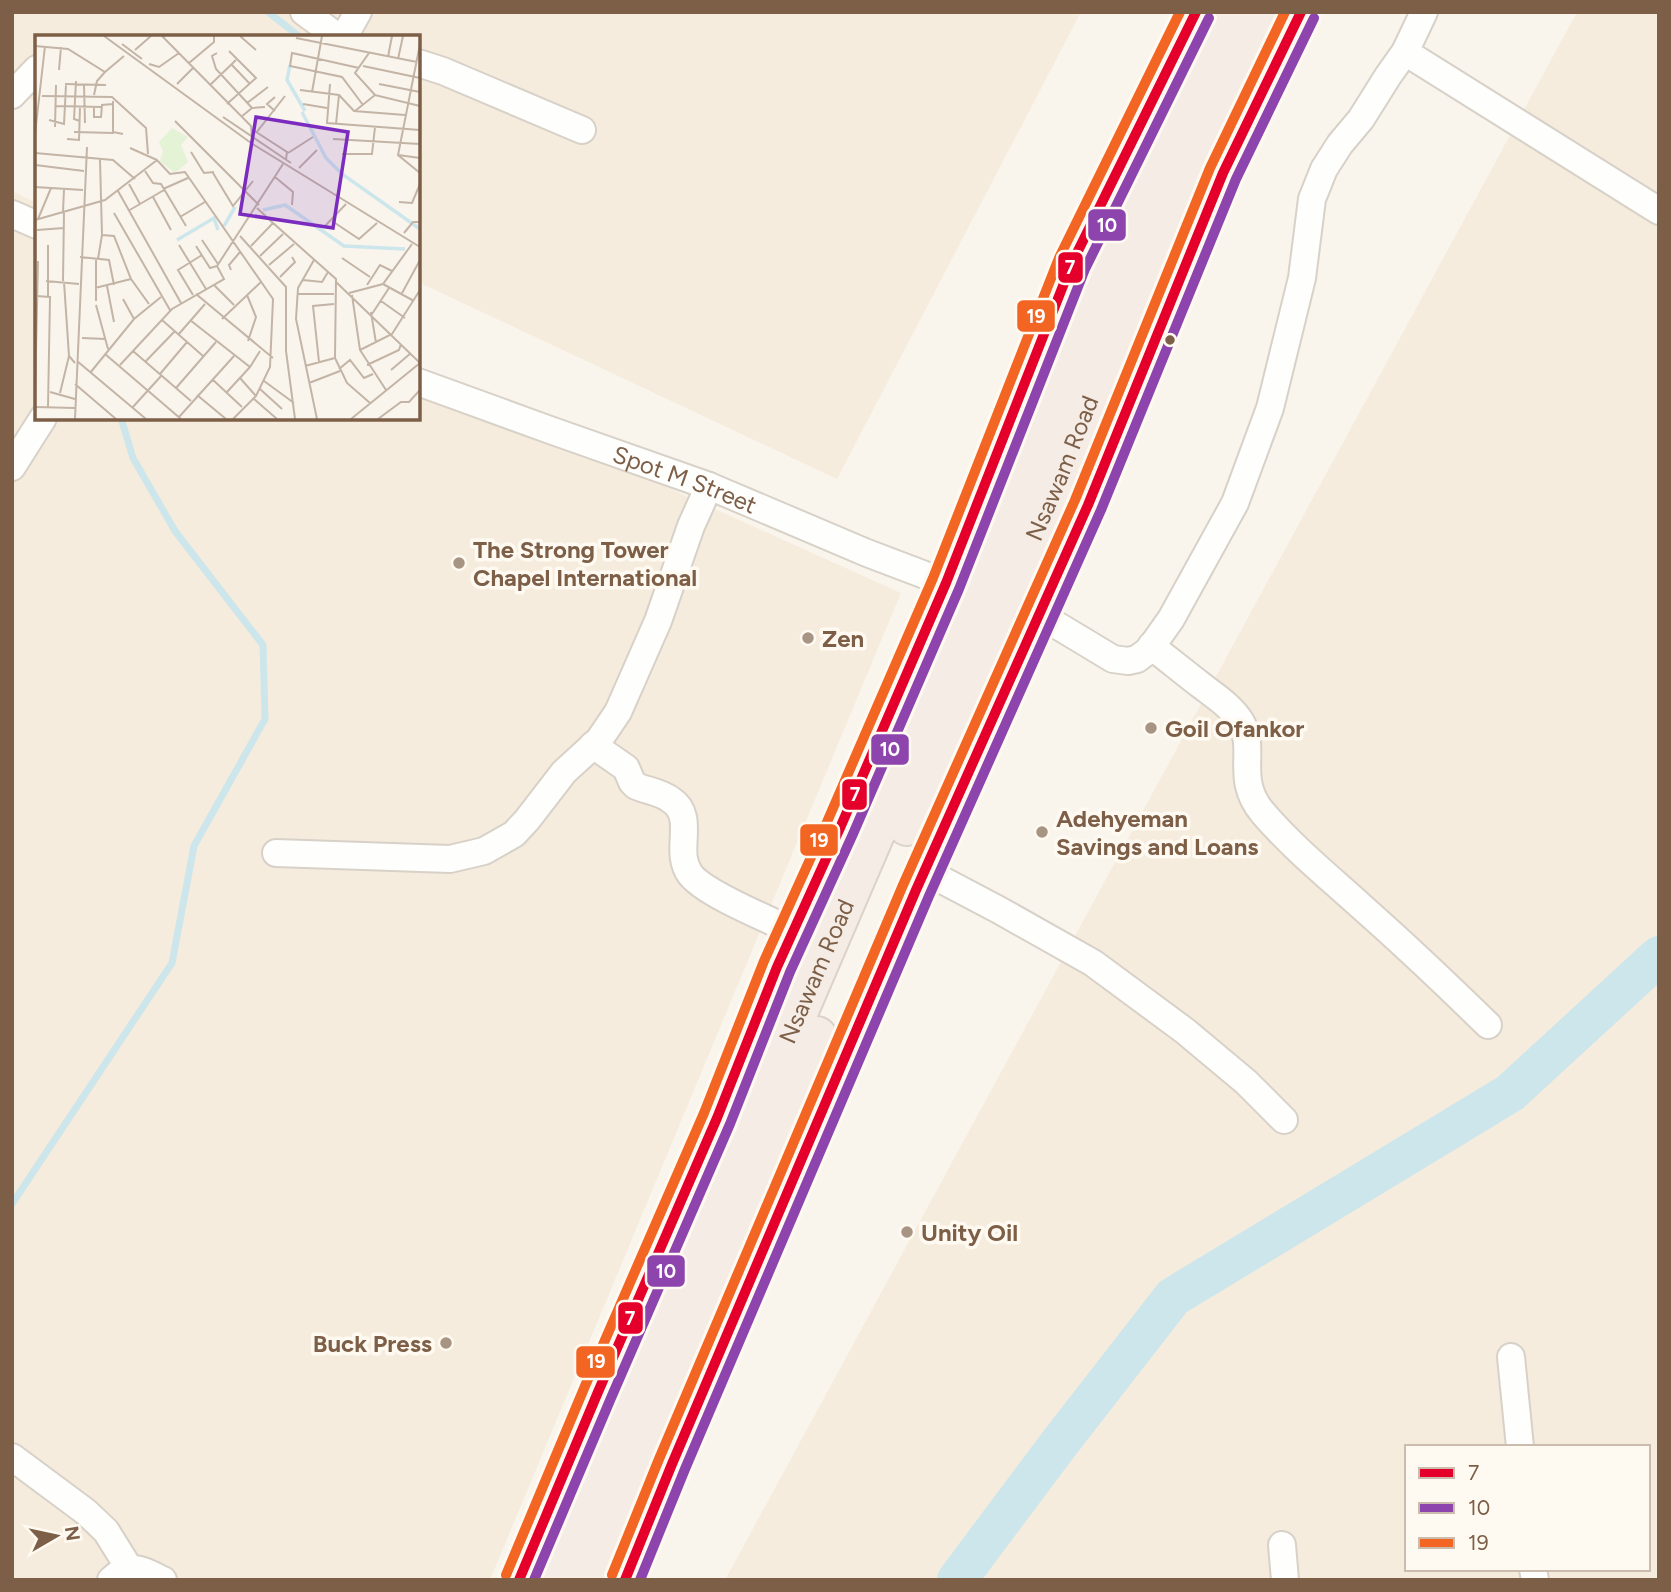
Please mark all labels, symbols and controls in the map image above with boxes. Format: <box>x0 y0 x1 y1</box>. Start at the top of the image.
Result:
inset map <box>35 35 420 420</box>
line badge: 10 <box>1087 208 1127 242</box>
text: 10 <box>1097 214 1117 237</box>
line badge: 7 <box>1057 251 1084 284</box>
text: 7 <box>1065 256 1075 279</box>
line badge: 19 <box>1016 299 1056 333</box>
text: 19 <box>1026 305 1046 328</box>
unlabelled marker <box>1163 333 1177 347</box>
street label: Nsawam Road <box>1019 391 1104 545</box>
street label: Spot M Street <box>609 439 761 519</box>
place label: The Strong Tower Chapel International <box>473 535 697 592</box>
marker: The Strong Tower Chapel International <box>451 555 467 571</box>
place label: Zen <box>822 624 864 653</box>
marker: Zen <box>800 630 816 646</box>
place label: Goil Ofankor <box>1165 714 1304 743</box>
marker: Goil Ofankor <box>1143 720 1159 736</box>
line badge: 10 <box>870 733 910 766</box>
text: 10 <box>880 738 900 761</box>
line badge: 7 <box>841 778 868 811</box>
text: 7 <box>850 783 860 806</box>
place label: Adehyeman Savings and Loans <box>1056 804 1258 861</box>
line badge: 19 <box>799 823 839 857</box>
marker: Adehyeman Savings and Loans <box>1034 824 1050 840</box>
text: 19 <box>809 829 829 852</box>
street label: Nsawam Road <box>772 894 860 1048</box>
place label: Unity Oil <box>921 1218 1018 1247</box>
marker: Unity Oil <box>899 1224 915 1240</box>
line badge: 10 <box>646 1254 686 1288</box>
text: 10 <box>656 1260 676 1283</box>
line badge: 7 <box>617 1301 644 1335</box>
text: 7 <box>625 1307 635 1330</box>
place label: Buck Press <box>313 1329 432 1358</box>
marker: Buck Press <box>438 1335 454 1351</box>
line badge: 19 <box>575 1345 616 1379</box>
text: 19 <box>586 1350 606 1373</box>
legend <box>1405 1445 1650 1571</box>
text: 7 <box>1468 1460 1479 1485</box>
text: 10 <box>1468 1495 1490 1520</box>
north arrow <box>21 1501 91 1571</box>
text: N <box>60 1524 85 1542</box>
text: 19 <box>1468 1530 1489 1555</box>

